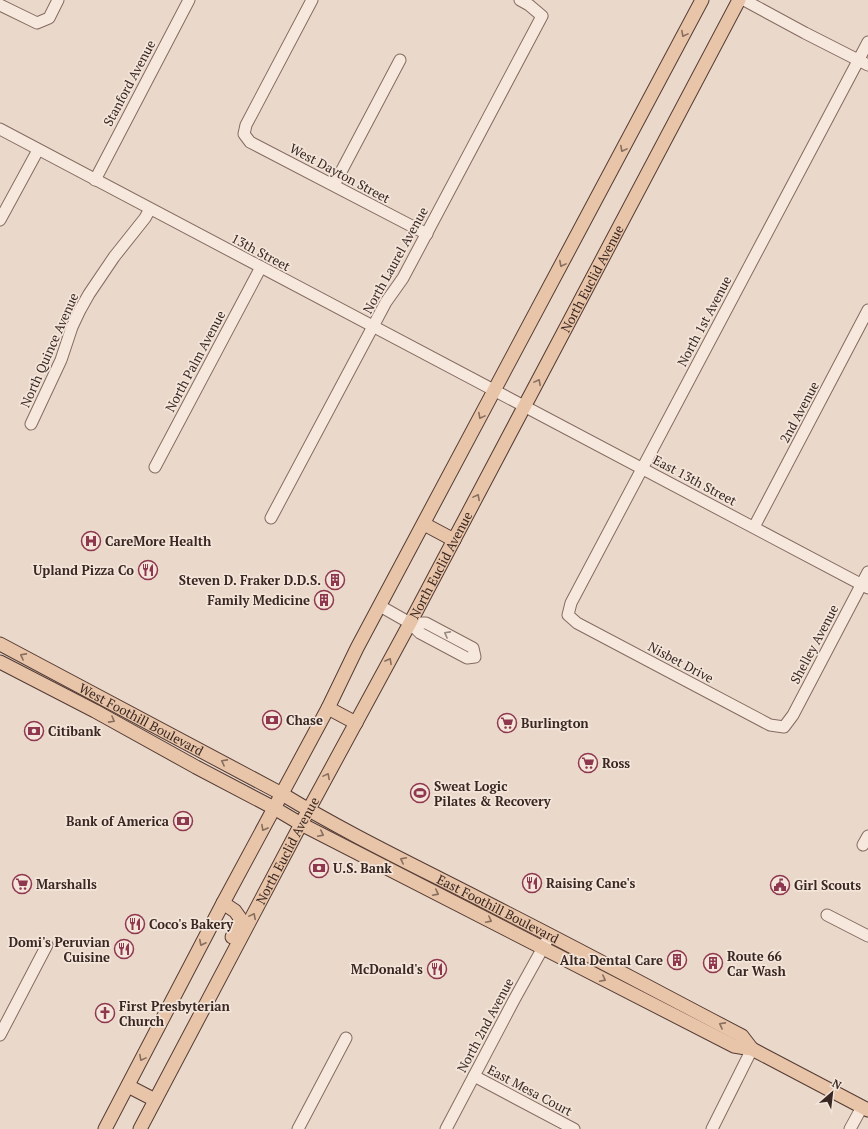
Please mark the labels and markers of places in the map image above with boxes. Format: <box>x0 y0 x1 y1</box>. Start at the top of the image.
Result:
hospital icon: CareMore Health <box>80 530 102 552</box>
place label: CareMore Health <box>105 532 212 550</box>
restaurant icon: Upland Pizza Co <box>137 559 159 581</box>
place label: Upland Pizza Co <box>33 561 134 579</box>
building icon: Steven D. Fraker D.D.S. <box>324 569 346 591</box>
place label: Steven D. Fraker D.D.S. <box>179 571 321 589</box>
building icon: Family Medicine <box>313 589 335 611</box>
place label: Family Medicine <box>207 591 310 609</box>
bank icon: Chase <box>261 709 283 731</box>
place label: Chase <box>286 711 323 729</box>
supermarket icon: Burlington <box>496 712 518 734</box>
place label: Burlington <box>521 714 589 732</box>
bank icon: Citibank <box>23 720 45 742</box>
place label: Citibank <box>48 722 102 740</box>
supermarket icon: Ross <box>577 752 599 774</box>
place label: Ross <box>602 754 630 772</box>
place label: Sweat Logic Pilates & Recovery <box>434 777 552 810</box>
sports icon: Sweat Logic Pilates & Recovery <box>409 782 431 804</box>
bank icon: Bank of America <box>172 810 194 832</box>
place label: Bank of America <box>66 812 170 830</box>
bank icon: U.S. Bank <box>308 857 330 879</box>
place label: U.S. Bank <box>333 859 392 877</box>
restaurant icon: Raising Cane's <box>521 872 543 894</box>
supermarket icon: Marshalls <box>11 873 33 895</box>
place label: Raising Cane's <box>546 874 635 892</box>
public building icon: Girl Scouts <box>769 874 791 896</box>
place label: Marshalls <box>36 875 97 893</box>
place label: Girl Scouts <box>794 876 861 894</box>
restaurant icon: Coco's Bakery <box>124 913 146 935</box>
place label: Coco's Bakery <box>149 915 234 933</box>
place label: Domi's Peruvian Cuisine <box>9 933 111 966</box>
restaurant icon: Domi's Peruvian Cuisine <box>113 938 135 960</box>
place label: Route 66 Car Wash <box>727 947 786 980</box>
building icon: Alta Dental Care <box>666 949 688 971</box>
place label: Alta Dental Care <box>560 951 663 969</box>
building icon: Route 66 Car Wash <box>702 952 724 974</box>
restaurant icon: McDonald's <box>426 958 448 980</box>
place label: McDonald's <box>351 960 423 978</box>
place label: First Presbyterian Church <box>119 997 230 1030</box>
church icon: First Presbyterian Church <box>94 1002 116 1024</box>

